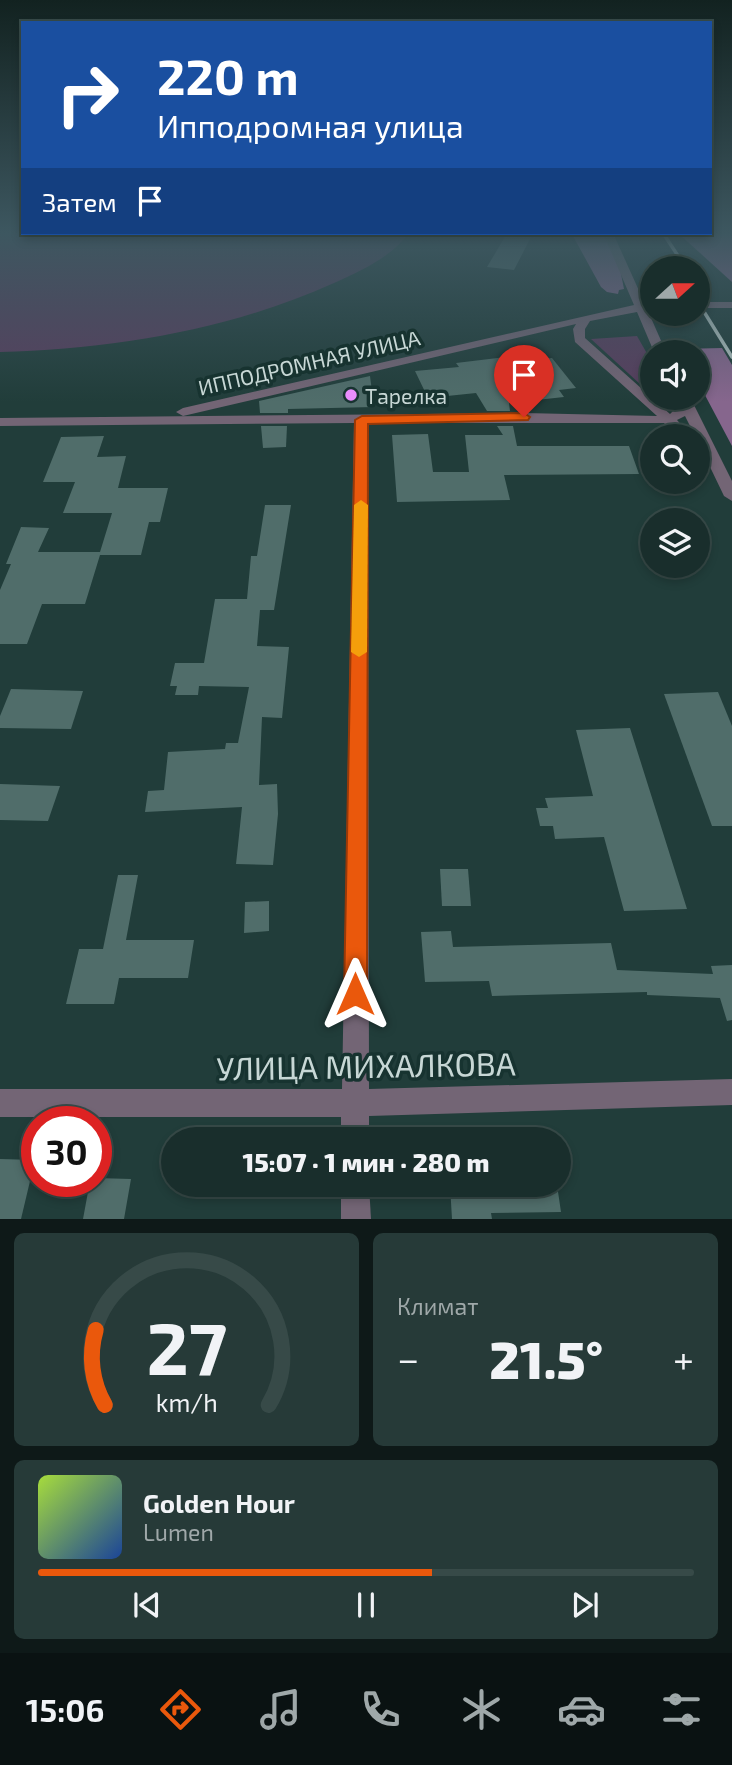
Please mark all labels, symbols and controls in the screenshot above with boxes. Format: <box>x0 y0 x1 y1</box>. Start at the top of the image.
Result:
text: 220 m <box>157 46 299 105</box>
icon: right <box>42 49 133 140</box>
text: Ипподромная улица <box>157 106 464 144</box>
icon: arrive <box>131 182 169 220</box>
text: Затем <box>42 186 117 217</box>
north arrow <box>640 256 710 326</box>
map controls <box>640 256 710 578</box>
street label: ИППОДРОМНАЯ УЛИЦА <box>196 324 422 400</box>
button: sound <box>640 340 710 410</box>
pin <box>494 345 554 417</box>
icon: arrive <box>505 356 543 394</box>
place label: Тарелка <box>365 383 447 408</box>
marker: Тарелка <box>343 387 359 403</box>
button: search <box>640 424 710 494</box>
button: layers <box>640 508 710 578</box>
position arrow <box>318 957 392 1031</box>
street label: УЛИЦА МИХАЛКОВА <box>216 1043 516 1087</box>
speed limit sign: 30 <box>21 1106 112 1197</box>
text: 15:07 · 1 мин · 280 m <box>242 1146 490 1177</box>
text: Климат <box>397 1292 478 1320</box>
text: 27 <box>146 1303 227 1391</box>
text: 21.5° <box>489 1327 603 1389</box>
text: − <box>397 1335 419 1381</box>
text: + <box>673 1335 694 1381</box>
text: km/h <box>155 1387 218 1417</box>
text: Golden Hour <box>143 1487 295 1518</box>
text: Lumen <box>143 1518 214 1546</box>
icon: previous <box>128 1586 166 1624</box>
icon: pause <box>347 1586 385 1624</box>
icon: next <box>566 1586 604 1624</box>
icon: directions <box>156 1685 205 1734</box>
icon: music <box>256 1685 305 1734</box>
icon: phone <box>356 1685 405 1734</box>
icon: climate <box>457 1685 506 1734</box>
icon: car <box>557 1685 606 1734</box>
icon: filters <box>657 1685 706 1734</box>
text: 15:06 <box>26 1690 104 1728</box>

